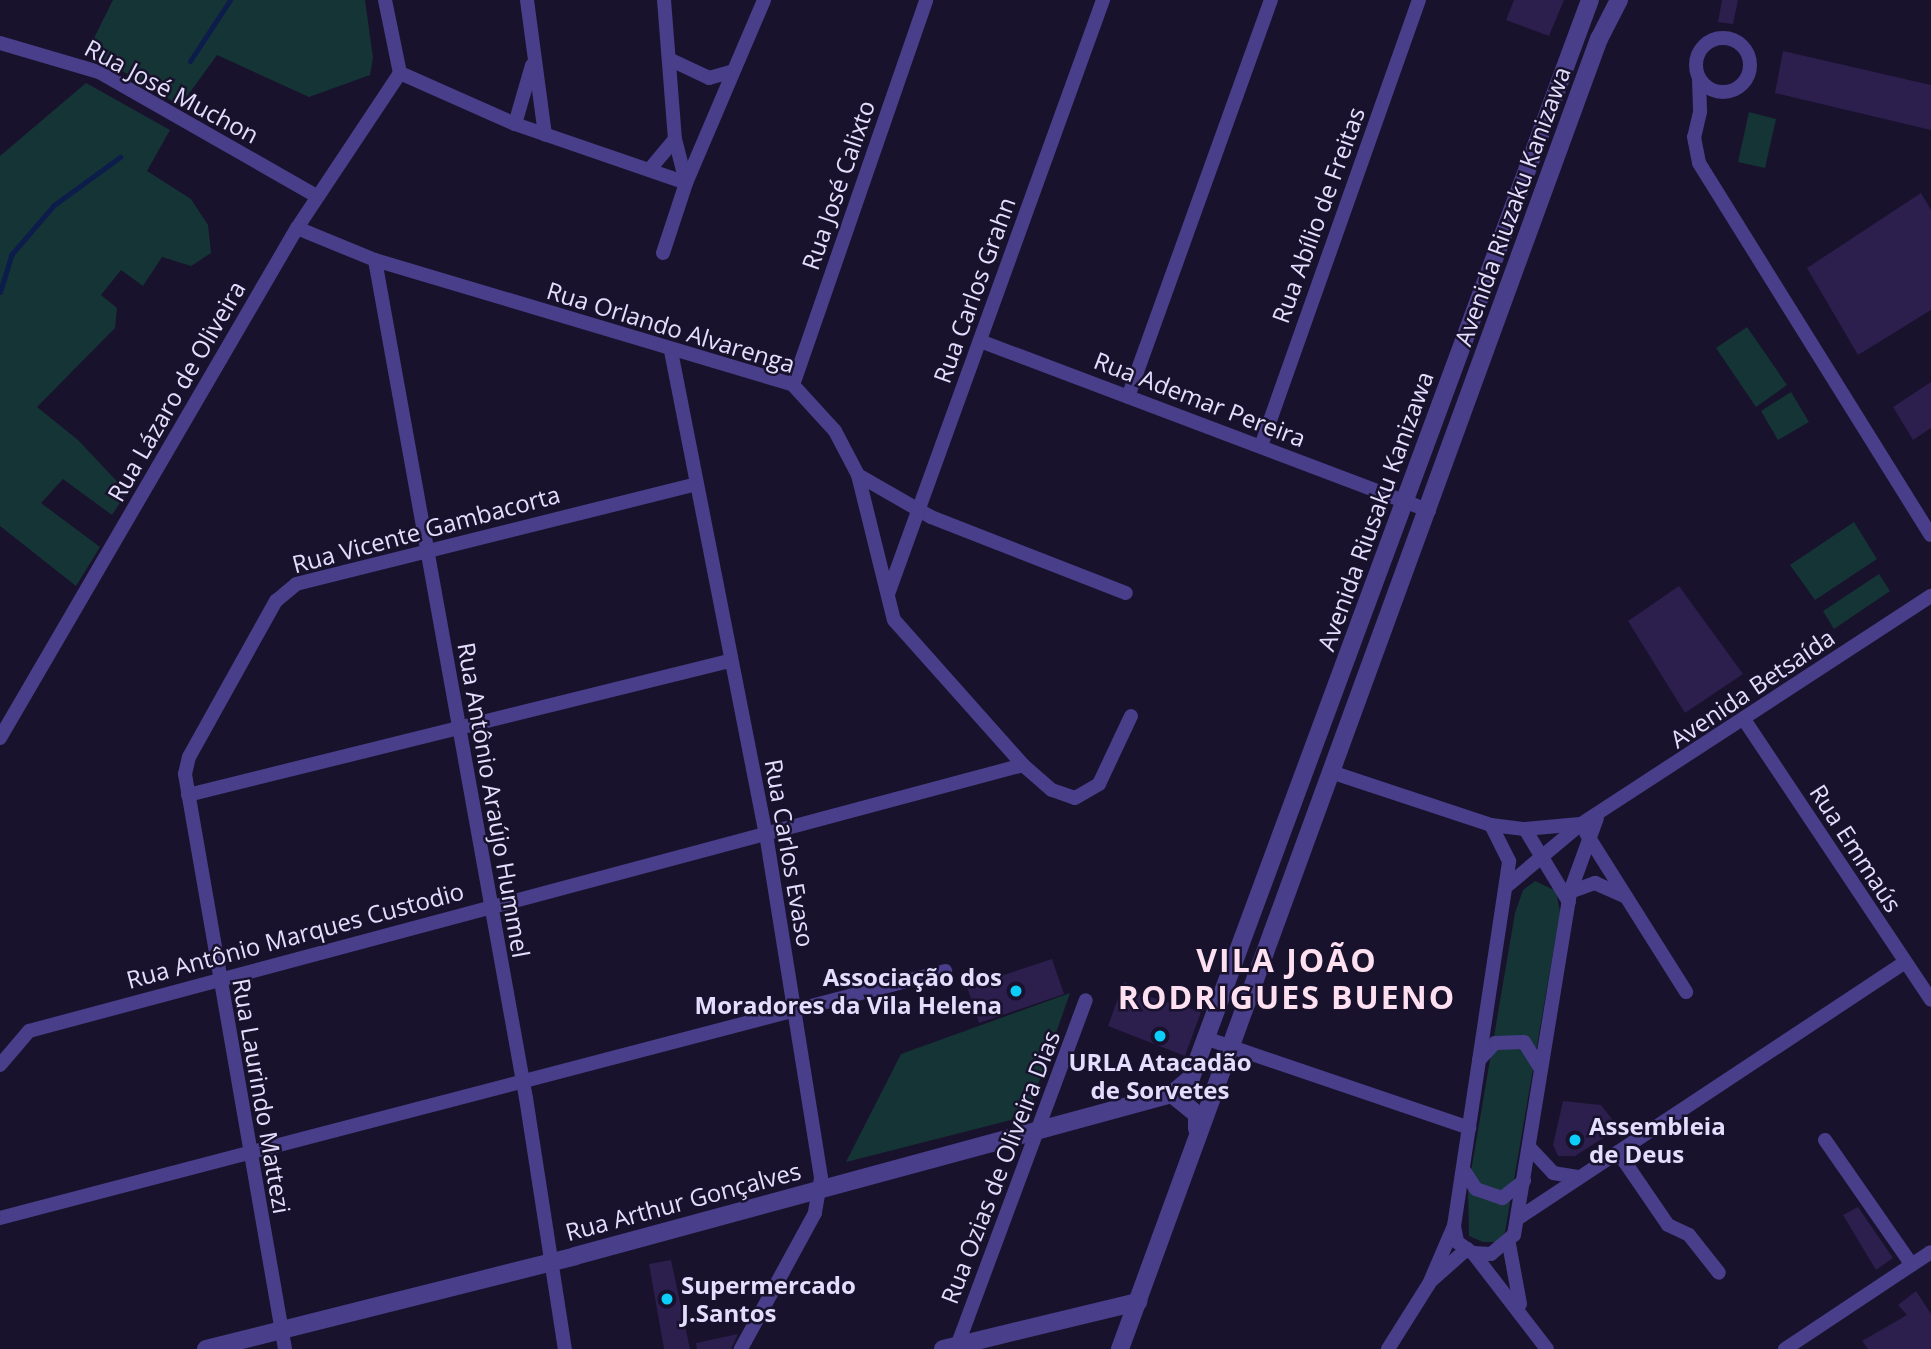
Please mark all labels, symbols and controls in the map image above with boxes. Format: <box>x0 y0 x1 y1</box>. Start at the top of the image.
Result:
street label: Rua José Muchon <box>80 33 264 149</box>
street label: Avenida Riuzaku Kanizawa <box>1448 63 1576 349</box>
street label: Rua José Calixto <box>796 97 880 273</box>
street label: Rua Abílio de Freitas <box>1266 103 1370 327</box>
street label: Rua Carlos Grahn <box>927 193 1021 387</box>
street label: Rua Lázaro de Oliveira <box>101 276 251 506</box>
street label: Rua Orlando Alvarenga <box>543 276 799 378</box>
street label: Rua Ademar Pereira <box>1090 345 1310 453</box>
street label: Avenida Riusaku Kanizawa <box>1311 368 1439 654</box>
street label: Rua Vicente Gambacorta <box>289 479 563 579</box>
street label: Avenida Betsaída <box>1664 622 1840 754</box>
street label: Rua Antônio Araújo Hummel <box>452 640 536 960</box>
street label: Rua Carlos Evaso <box>759 757 821 949</box>
street label: Rua Emmaús <box>1804 779 1908 917</box>
street label: Rua Antônio Marques Custodio <box>123 876 467 994</box>
district label: VILA JOÃO RODRIGUES BUENO <box>1120 942 1454 1017</box>
place label: Associação dos Moradores da Vila Helena <box>695 963 1002 1019</box>
street label: Rua Laurindo Mattezi <box>227 976 297 1216</box>
marker: Associação dos Moradores da Vila Helena <box>1008 983 1024 999</box>
street label: Rua Ozias de Oliveira Dias <box>935 1026 1065 1308</box>
marker: URLA Atacadão de Sorvetes <box>1152 1028 1168 1044</box>
place label: URLA Atacadão de Sorvetes <box>1068 1048 1252 1104</box>
place label: Assembleia de Deus <box>1589 1112 1726 1168</box>
marker: Assembleia de Deus <box>1567 1132 1583 1148</box>
street label: Rua Arthur Gonçalves <box>562 1156 804 1246</box>
place label: Supermercado J.Santos <box>681 1271 856 1327</box>
marker: Supermercado J.Santos <box>659 1291 675 1307</box>

